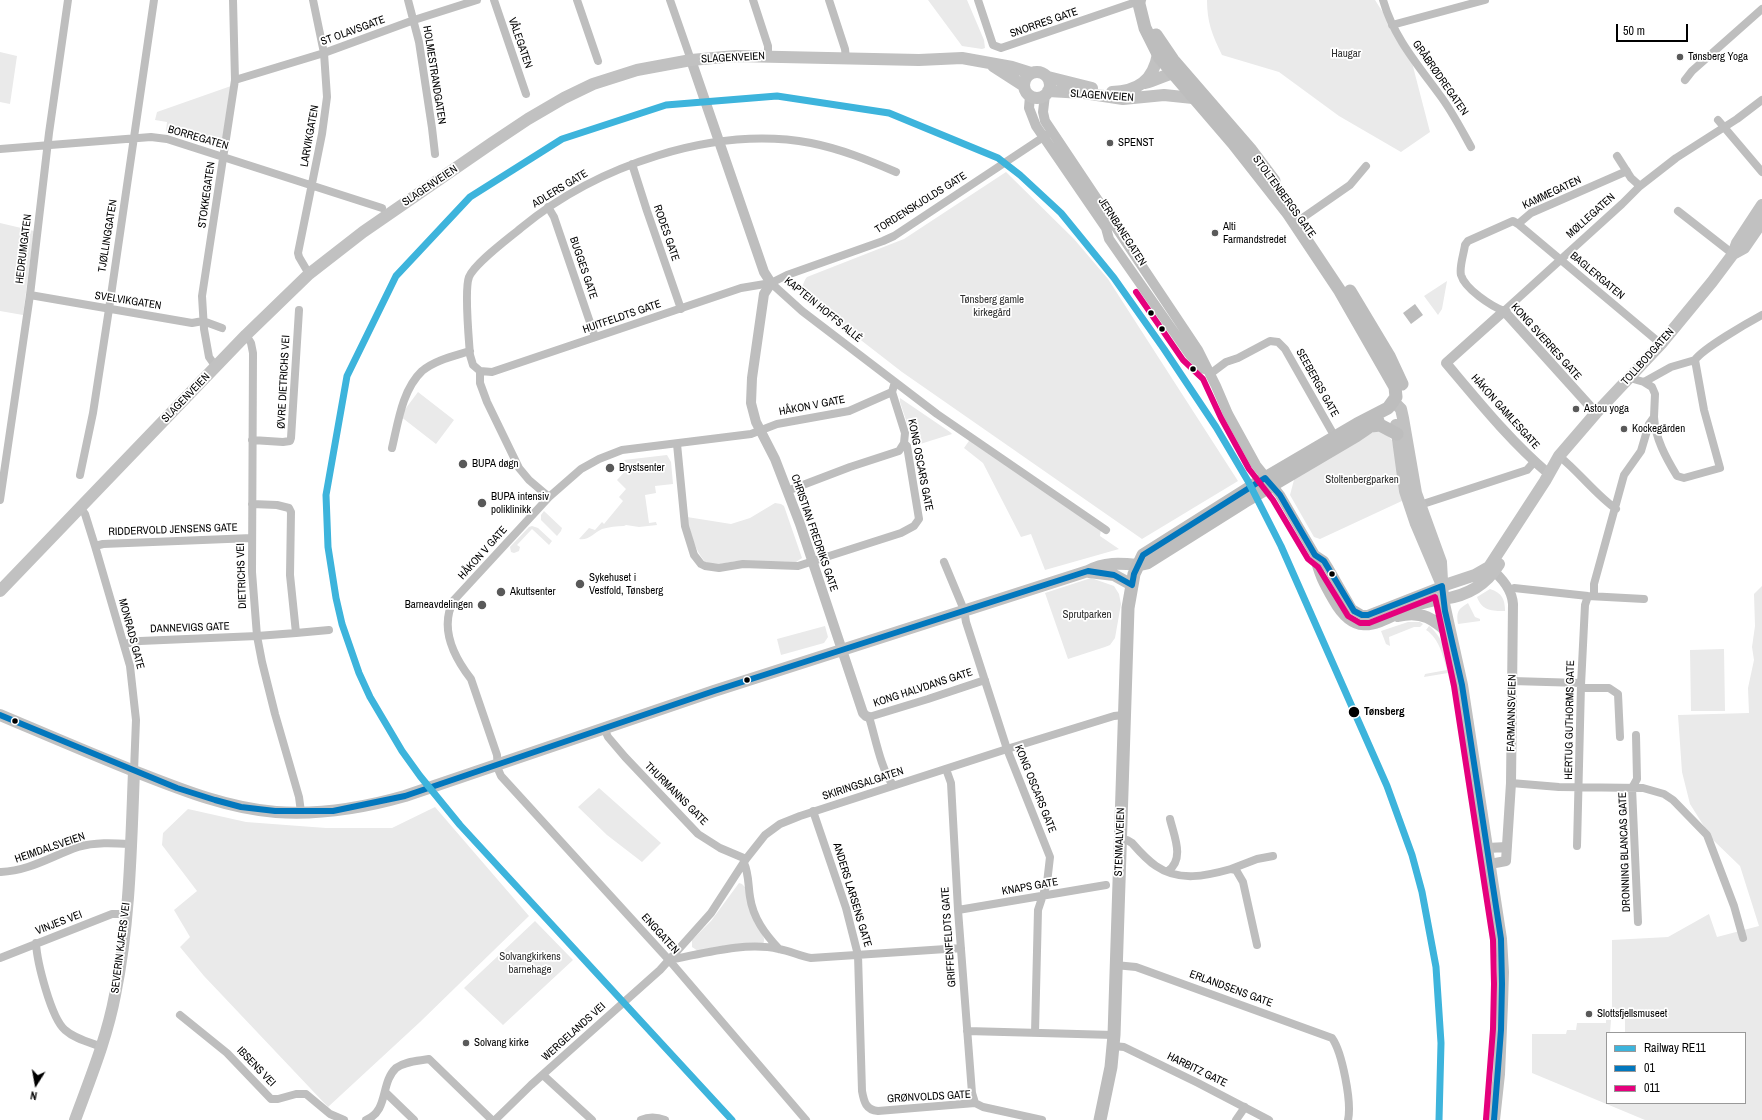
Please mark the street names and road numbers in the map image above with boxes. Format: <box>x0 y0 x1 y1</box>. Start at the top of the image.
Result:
street label: SNORRES GATE <box>1008 5 1080 41</box>
street label: ST OLAVSGATE <box>319 13 387 49</box>
street label: VÅLEGATEN <box>505 16 535 70</box>
street label: HOLMESTRANDGATEN <box>420 25 448 125</box>
street label: GRÅBRØDREGATEN <box>1409 38 1471 118</box>
street label: SLAGENVEIEN <box>701 50 765 66</box>
street label: SLAGENVEIEN <box>1070 87 1134 105</box>
street label: LARVIKGATEN <box>298 104 322 168</box>
street label: BORREGATEN <box>166 123 230 153</box>
street label: STOLTENBERGS GATE <box>1250 153 1318 241</box>
street label: STOKKEGATEN <box>196 161 218 229</box>
street label: SLAGENVEIEN <box>400 163 460 209</box>
street label: ADLERS GATE <box>530 167 590 211</box>
street label: TORDENSKJOLDS GATE <box>873 169 969 237</box>
street label: KAMMEGATEN <box>1520 174 1584 212</box>
street label: MØLLEGATEN <box>1564 191 1618 241</box>
street label: JERNBANEGATEN <box>1095 195 1149 269</box>
street label: TJØLLINGGATEN <box>96 199 120 273</box>
street label: RODES GATE <box>650 203 682 263</box>
street label: HEDRUMGATEN <box>13 213 35 285</box>
street label: BUGGES GATE <box>566 235 600 301</box>
street label: BAGLERGATEN <box>1567 249 1627 303</box>
street label: KAPTEIN HOFFS ALLÉ <box>781 275 865 345</box>
street label: SVELVIKGATEN <box>94 289 162 313</box>
street label: HUITFELDTS GATE <box>581 297 663 337</box>
street label: KONG SVERRES GATE <box>1508 301 1584 383</box>
street label: TOLLBODGATEN <box>1619 326 1677 388</box>
street label: ØVRE DIETRICHS VEI <box>275 335 293 429</box>
street label: SEEBERGS GATE <box>1293 347 1341 419</box>
street label: SLAGENVEIEN <box>159 371 213 425</box>
street label: HÅKON GAMLESGATE <box>1468 372 1542 452</box>
street label: HÅKON V GATE <box>778 393 846 419</box>
street label: KONG OSCARS GATE <box>905 418 935 512</box>
street label: CHRISTIAN FREDRIKS GATE <box>788 473 840 593</box>
street label: RIDDERVOLD JENSENS GATE <box>108 521 238 539</box>
street label: HÅKON V GATE <box>456 524 510 582</box>
street label: DIETRICHS VEI <box>234 543 250 609</box>
street label: MONRADS GATE <box>115 597 147 671</box>
street label: DANNEVIGS GATE <box>150 620 230 636</box>
street label: HERTUG GUTHORMS GATE <box>1562 660 1578 780</box>
street label: KONG HALVDANS GATE <box>872 666 974 710</box>
street label: FARMANNSVEIEN <box>1505 674 1519 752</box>
street label: KONG OSCARS GATE <box>1011 743 1059 835</box>
street label: THURMANNS GATE <box>642 760 710 828</box>
street label: SKIRINGSALGATEN <box>821 765 905 803</box>
street label: DRONNING BLANCAS GATE <box>1616 792 1634 912</box>
street label: STENMALVEIEN <box>1112 807 1128 877</box>
street label: HEIMDALSVEIEN <box>13 830 87 866</box>
street label: ANDERS LARSENS GATE <box>830 841 874 949</box>
street label: KNAPS GATE <box>1001 876 1059 898</box>
street label: GRIFFENFELDTS GATE <box>939 886 959 988</box>
street label: SEVERIN KJÆRS VEI <box>109 902 133 994</box>
street label: VINJES VEI <box>34 908 84 938</box>
street label: ENGGATEN <box>638 911 682 957</box>
street label: ERLANDSENS GATE <box>1188 968 1274 1010</box>
street label: WERGELANDS VEI <box>539 1000 609 1064</box>
street label: IBSENS VEI <box>234 1044 278 1090</box>
street label: HARBITZ GATE <box>1165 1050 1229 1090</box>
street label: GRØNVOLDS GATE <box>887 1088 971 1106</box>

